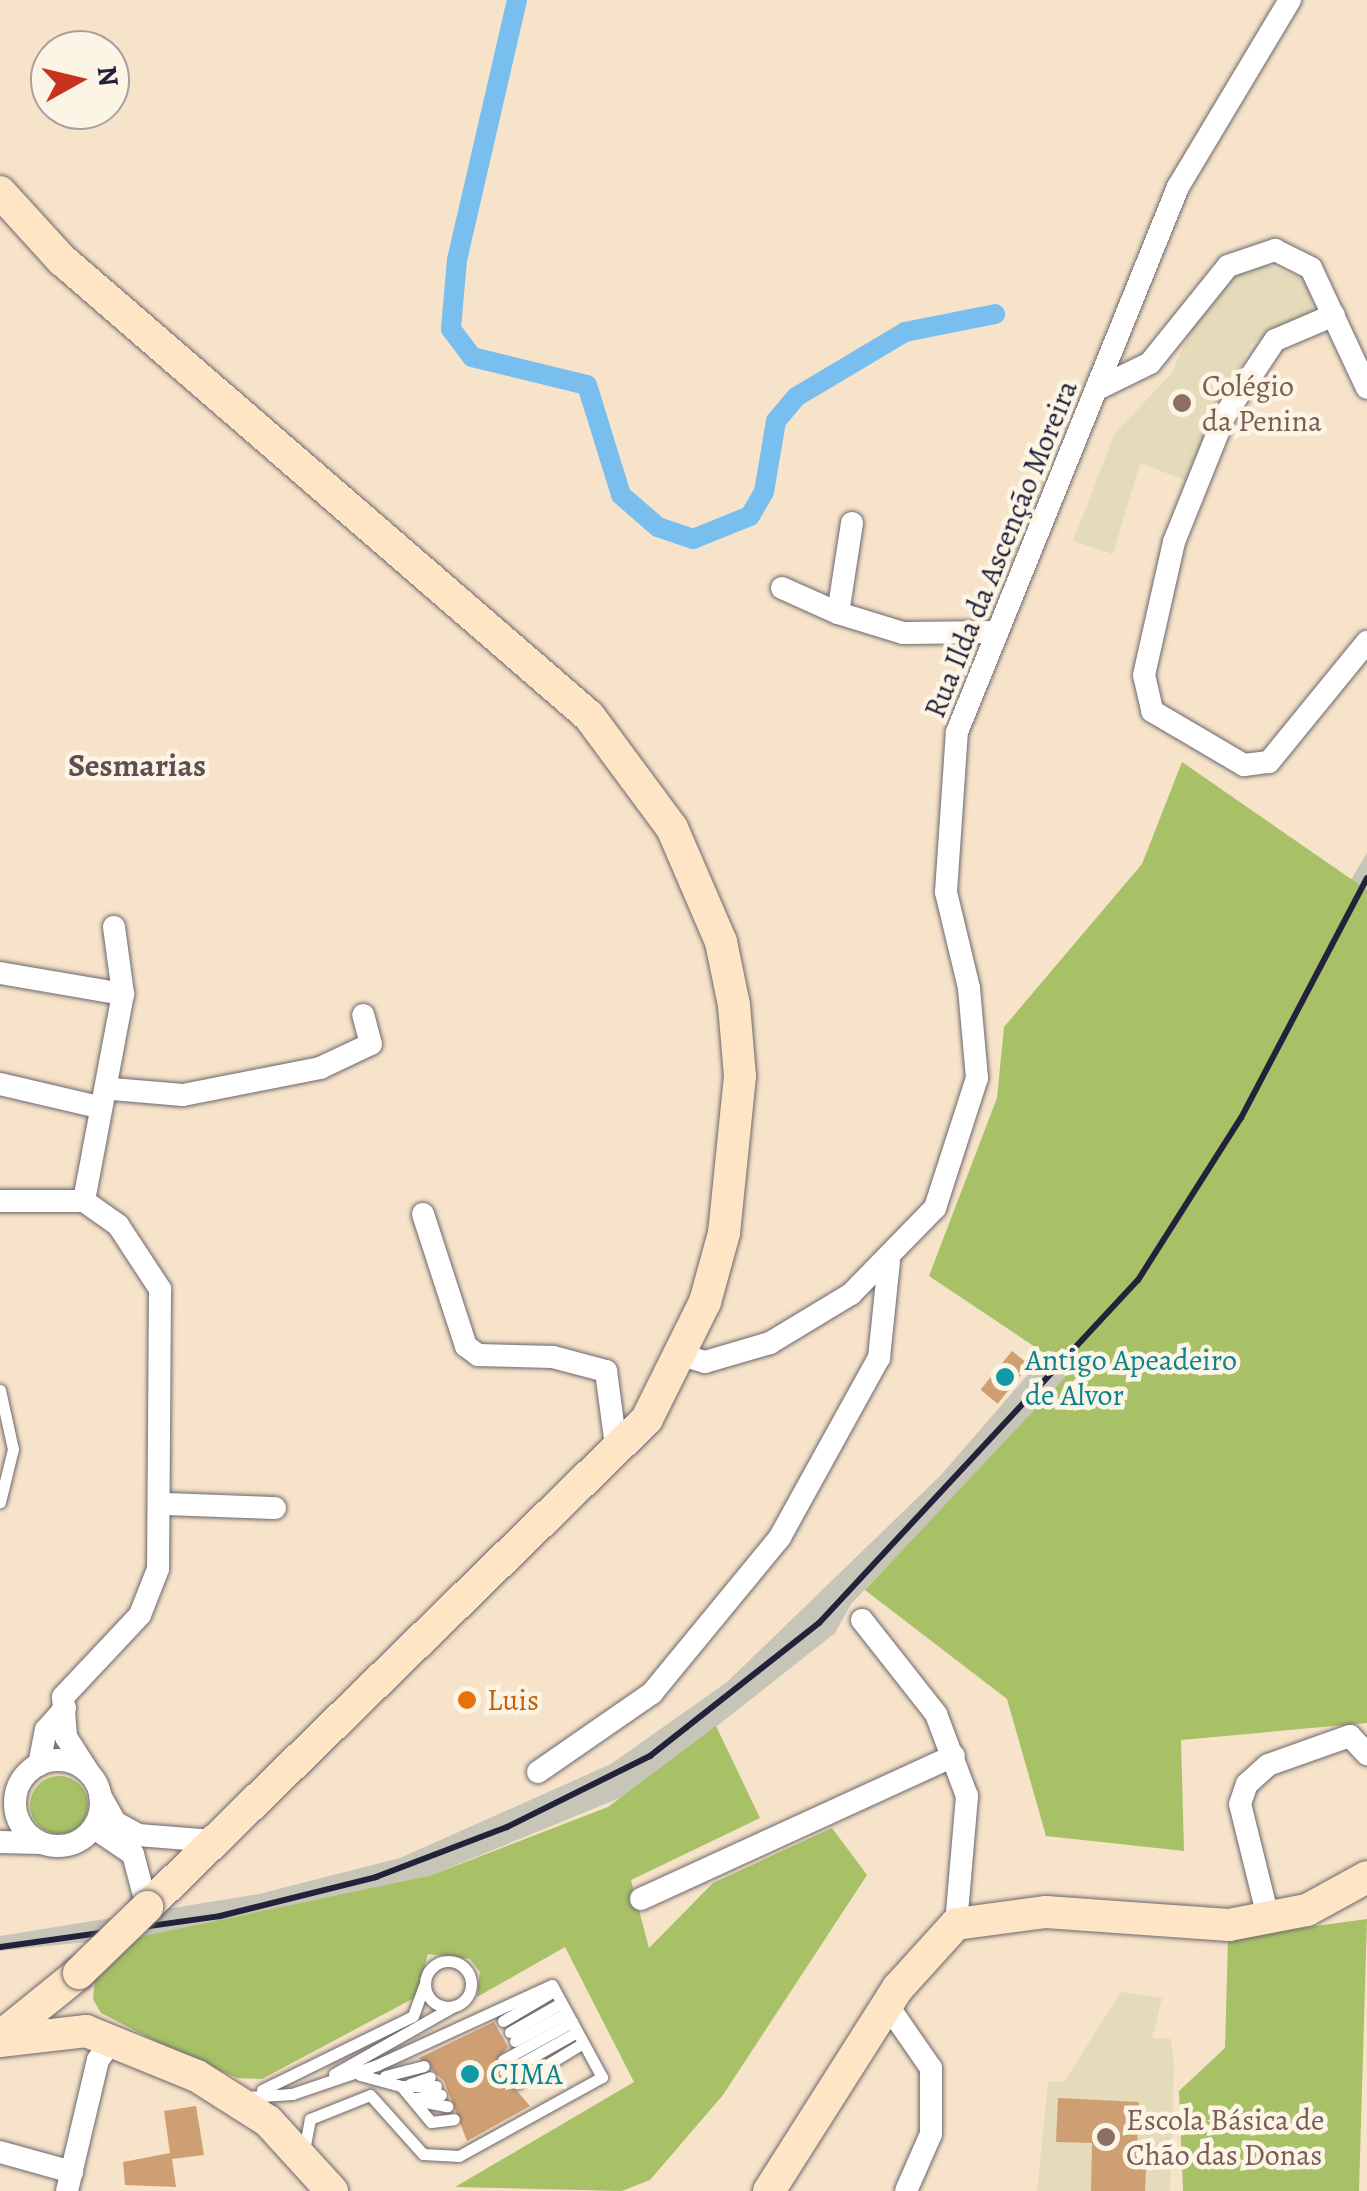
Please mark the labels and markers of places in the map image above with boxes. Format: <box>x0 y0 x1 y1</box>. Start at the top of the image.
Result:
place label: Colégio da Penina <box>1202 368 1322 438</box>
marker: Colégio da Penina <box>1171 392 1193 414</box>
place label: Antigo Apeadeiro de Alvor <box>1025 1342 1237 1412</box>
marker: Antigo Apeadeiro de Alvor <box>994 1366 1016 1388</box>
place label: Luis <box>487 1682 539 1718</box>
marker: Luis <box>456 1689 478 1711</box>
place label: CIMA <box>490 2056 563 2092</box>
marker: CIMA <box>459 2063 481 2085</box>
place label: Escola Básica de Chão das Donas <box>1126 2102 1325 2172</box>
marker: Escola Básica de Chão das Donas <box>1095 2126 1117 2148</box>

